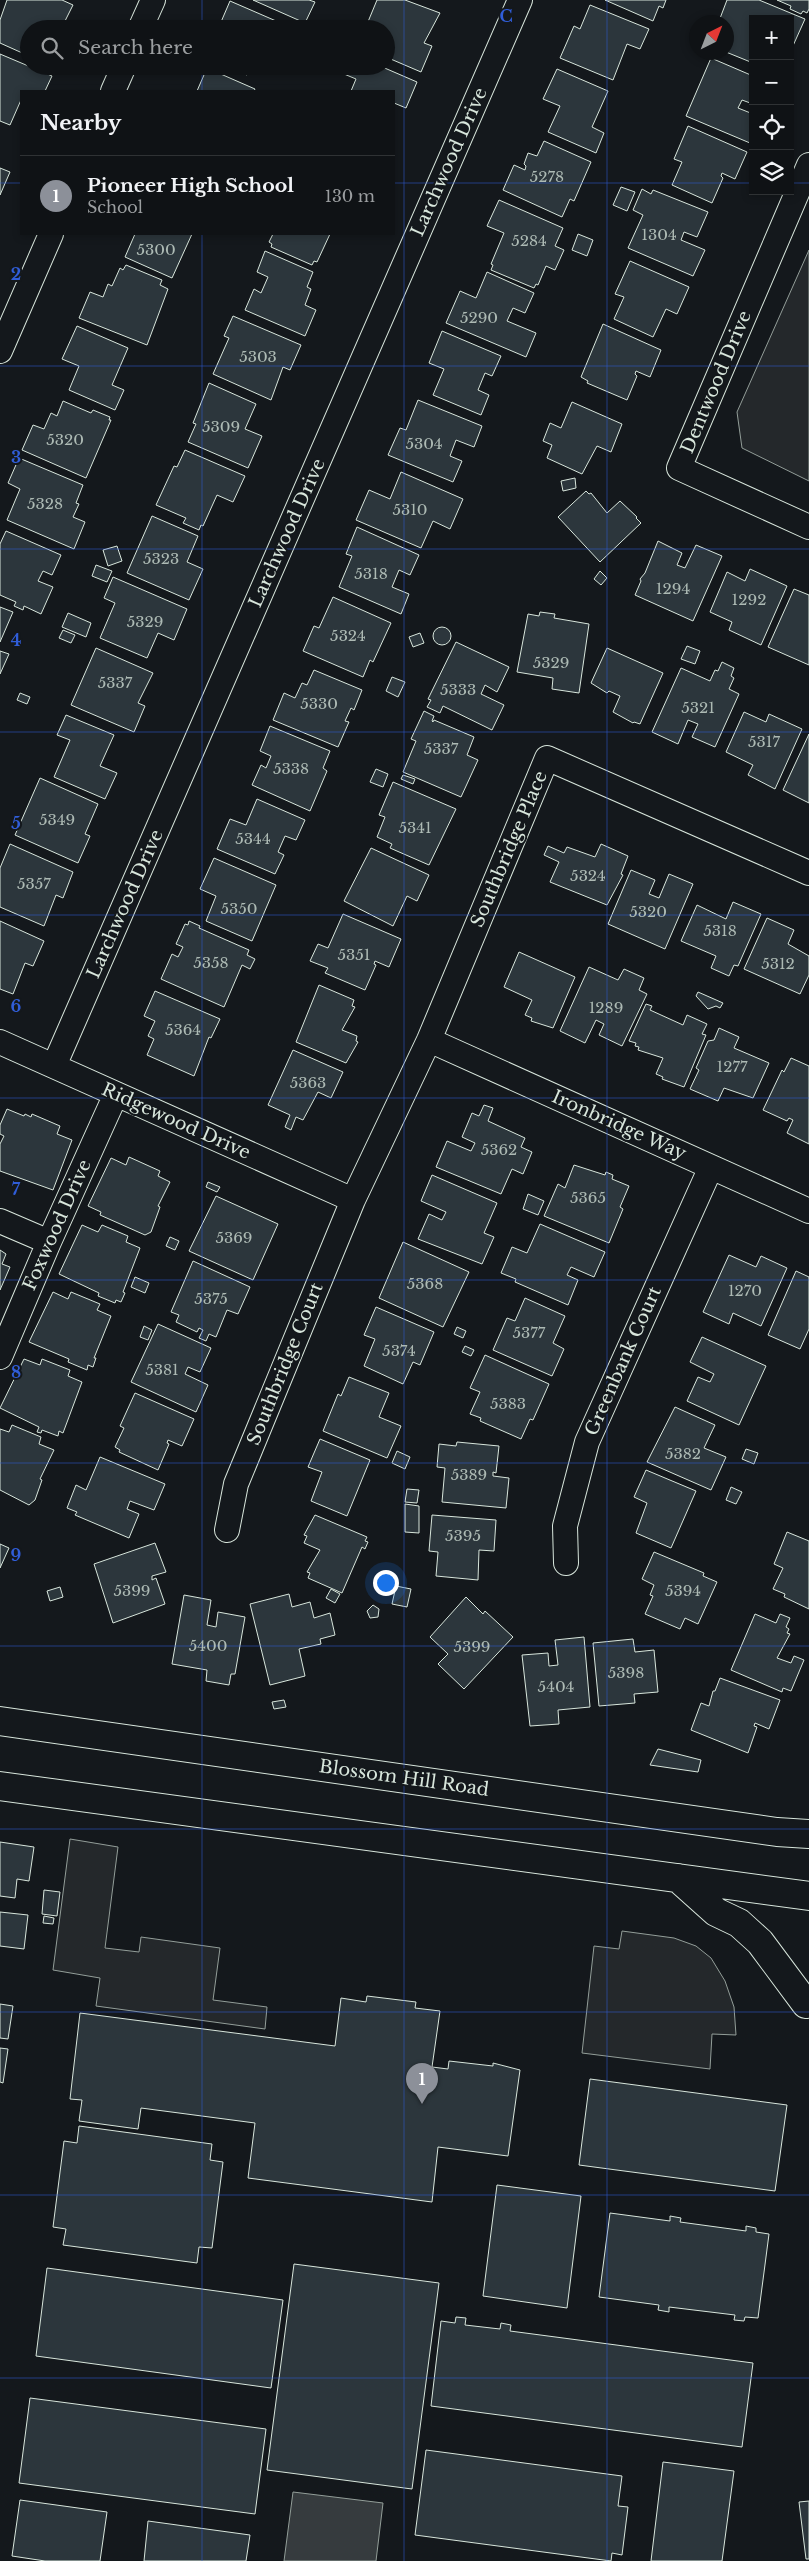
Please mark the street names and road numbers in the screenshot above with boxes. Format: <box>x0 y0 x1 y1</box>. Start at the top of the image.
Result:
street label: Larchwood Drive <box>406 84 492 240</box>
street label: Dentwood Drive <box>676 307 756 457</box>
street label: Larchwood Drive <box>244 455 330 611</box>
street label: Southbridge Place <box>466 768 552 930</box>
street label: Larchwood Drive <box>82 826 168 982</box>
street label: Ridgewood Drive <box>98 1078 254 1164</box>
street label: Ironbridge Way <box>548 1086 690 1165</box>
street label: Foxwood Drive <box>18 1156 96 1294</box>
street label: Southbridge Court <box>242 1279 328 1448</box>
street label: Greenbank Court <box>580 1283 666 1439</box>
street label: Blossom Hill Road <box>318 1755 490 1801</box>

